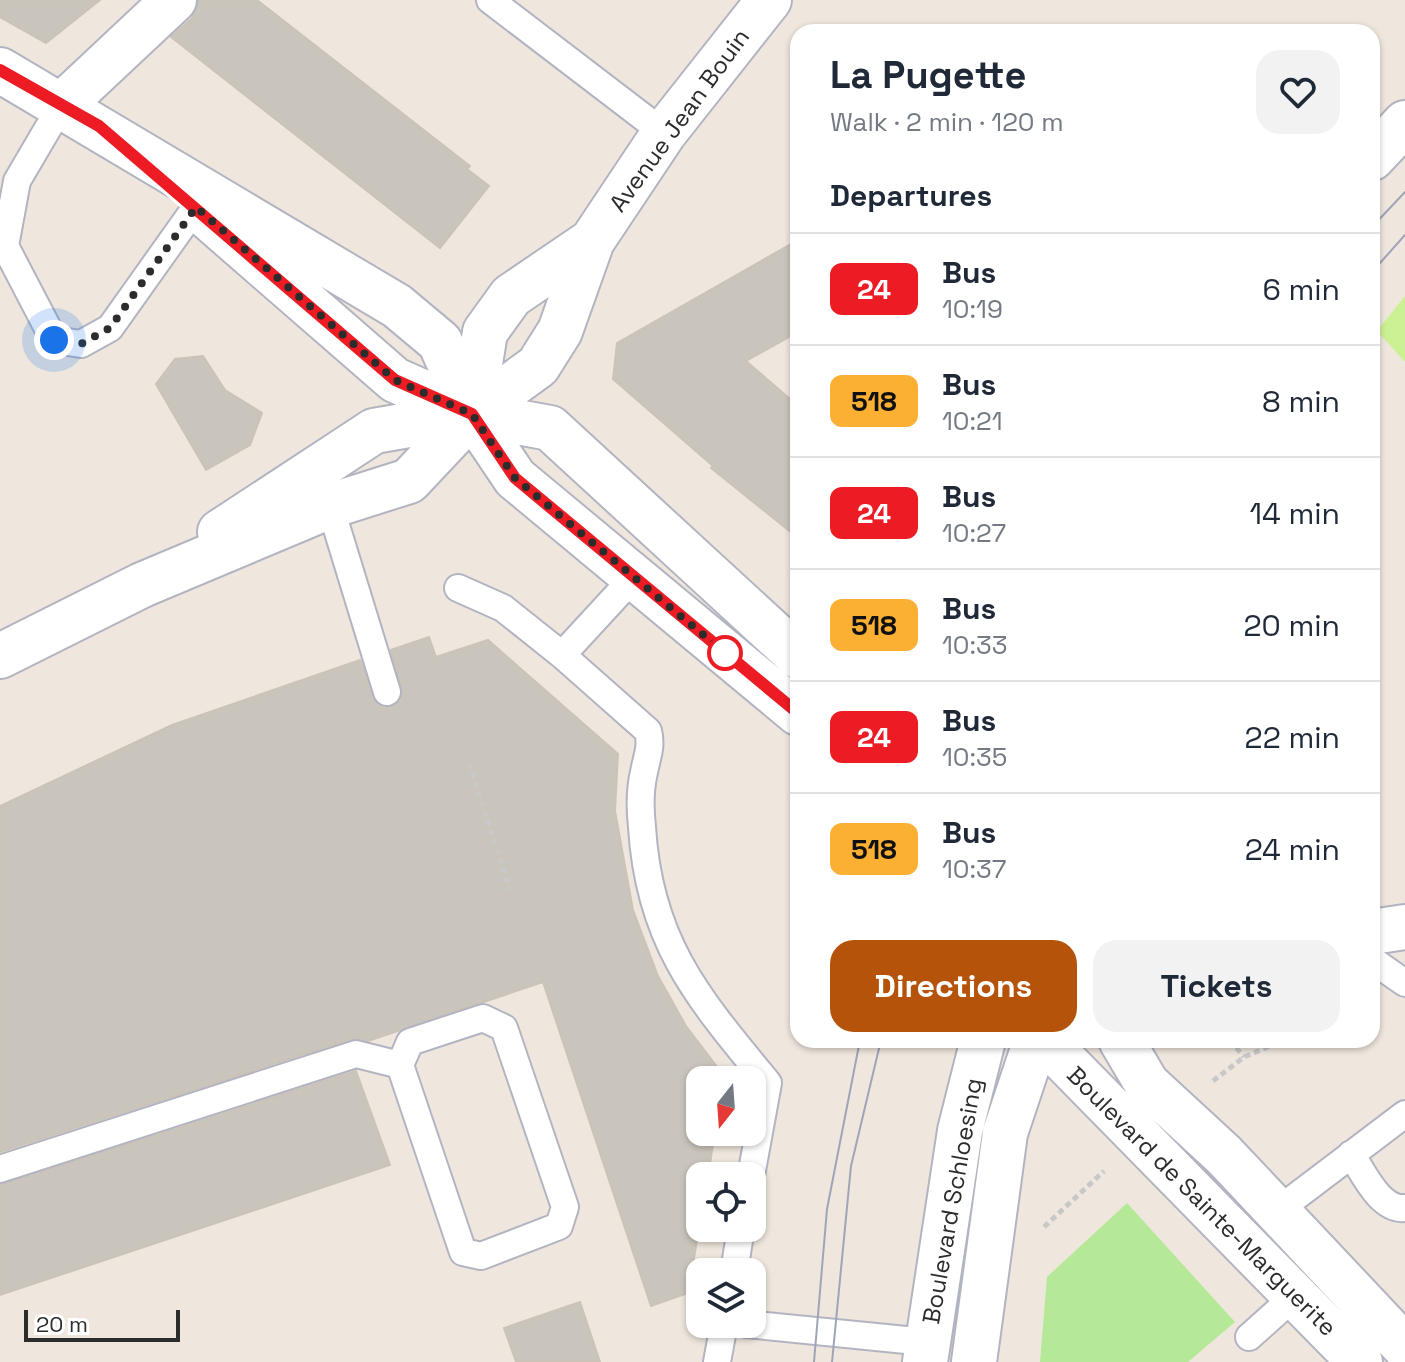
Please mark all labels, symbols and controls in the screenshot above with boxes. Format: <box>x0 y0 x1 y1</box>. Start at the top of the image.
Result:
street label: Avenue Jean Bouin <box>602 22 756 218</box>
button: heart <box>1256 50 1340 134</box>
text: La Pugette <box>830 51 1026 99</box>
text: Walk · 2 min · 120 m <box>830 105 1064 139</box>
text: Departures <box>830 176 992 215</box>
text: Bus <box>942 253 996 292</box>
text: 6 min <box>1262 270 1340 309</box>
text: 24 <box>857 271 891 307</box>
text: 10:19 <box>942 292 1003 326</box>
your location <box>34 320 74 360</box>
text: Bus <box>942 365 996 404</box>
text: 8 min <box>1262 382 1340 421</box>
text: 518 <box>851 383 897 419</box>
text: 10:21 <box>942 404 1003 438</box>
text: Bus <box>942 477 996 516</box>
text: 14 min <box>1249 494 1340 533</box>
text: 24 <box>857 495 891 531</box>
text: 10:27 <box>942 516 1006 550</box>
text: Bus <box>942 589 996 628</box>
text: 20 min <box>1243 606 1340 645</box>
text: 518 <box>851 607 897 643</box>
text: 10:33 <box>942 628 1008 662</box>
unlabelled marker <box>708 636 742 670</box>
text: Bus <box>942 701 996 740</box>
text: 22 min <box>1245 718 1340 757</box>
text: 24 <box>857 719 891 755</box>
text: 10:35 <box>942 740 1007 774</box>
text: Bus <box>942 813 996 852</box>
text: 24 min <box>1245 830 1340 869</box>
text: 518 <box>851 831 897 867</box>
text: 10:37 <box>942 852 1006 886</box>
button: Directions <box>830 940 1077 1032</box>
button: Tickets <box>1093 940 1340 1032</box>
street label: Boulevard de Sainte-Marguerite <box>1061 1060 1343 1342</box>
north arrow <box>686 1066 766 1146</box>
map controls <box>686 1066 766 1338</box>
street label: Boulevard Schloesing <box>915 1076 989 1326</box>
button: locate <box>686 1162 766 1242</box>
button: layers <box>686 1258 766 1338</box>
scale bar <box>24 1306 180 1342</box>
text: 20 m <box>36 1310 88 1338</box>

